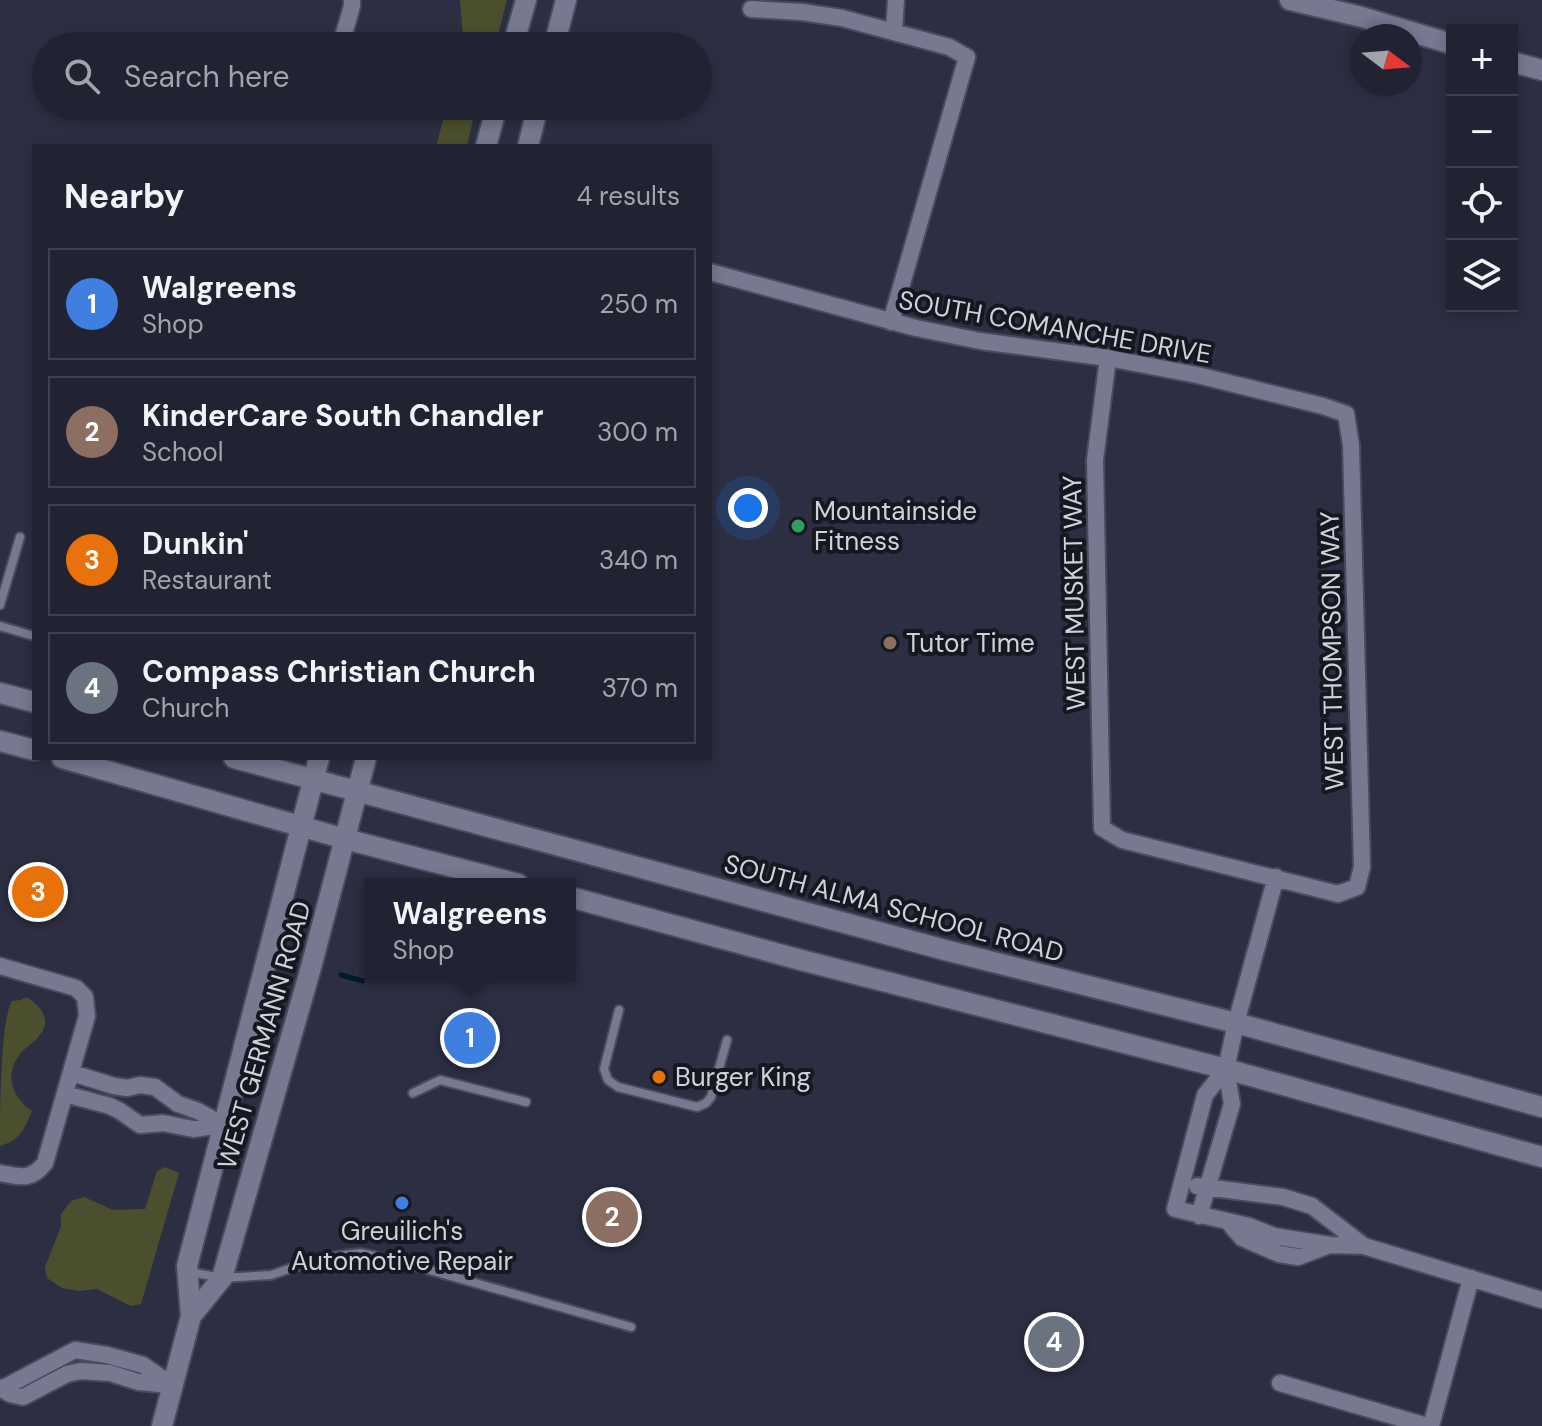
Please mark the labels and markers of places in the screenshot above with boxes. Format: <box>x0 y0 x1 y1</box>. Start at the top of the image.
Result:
place label: Mountainside Fitness <box>814 494 977 558</box>
marker: Mountainside Fitness <box>789 517 807 535</box>
place label: Tutor Time <box>906 626 1035 660</box>
marker: Tutor Time <box>881 634 899 652</box>
pin: 3 <box>12 862 64 922</box>
pin: 1 <box>444 1008 496 1068</box>
place label: Burger King <box>675 1060 811 1094</box>
marker: Burger King <box>650 1068 668 1086</box>
pin: 2 <box>586 1187 638 1247</box>
marker: Greuilich's Automotive Repair <box>393 1194 411 1212</box>
place label: Greuilich's Automotive Repair <box>291 1214 513 1278</box>
pin: 4 <box>1028 1312 1080 1372</box>

